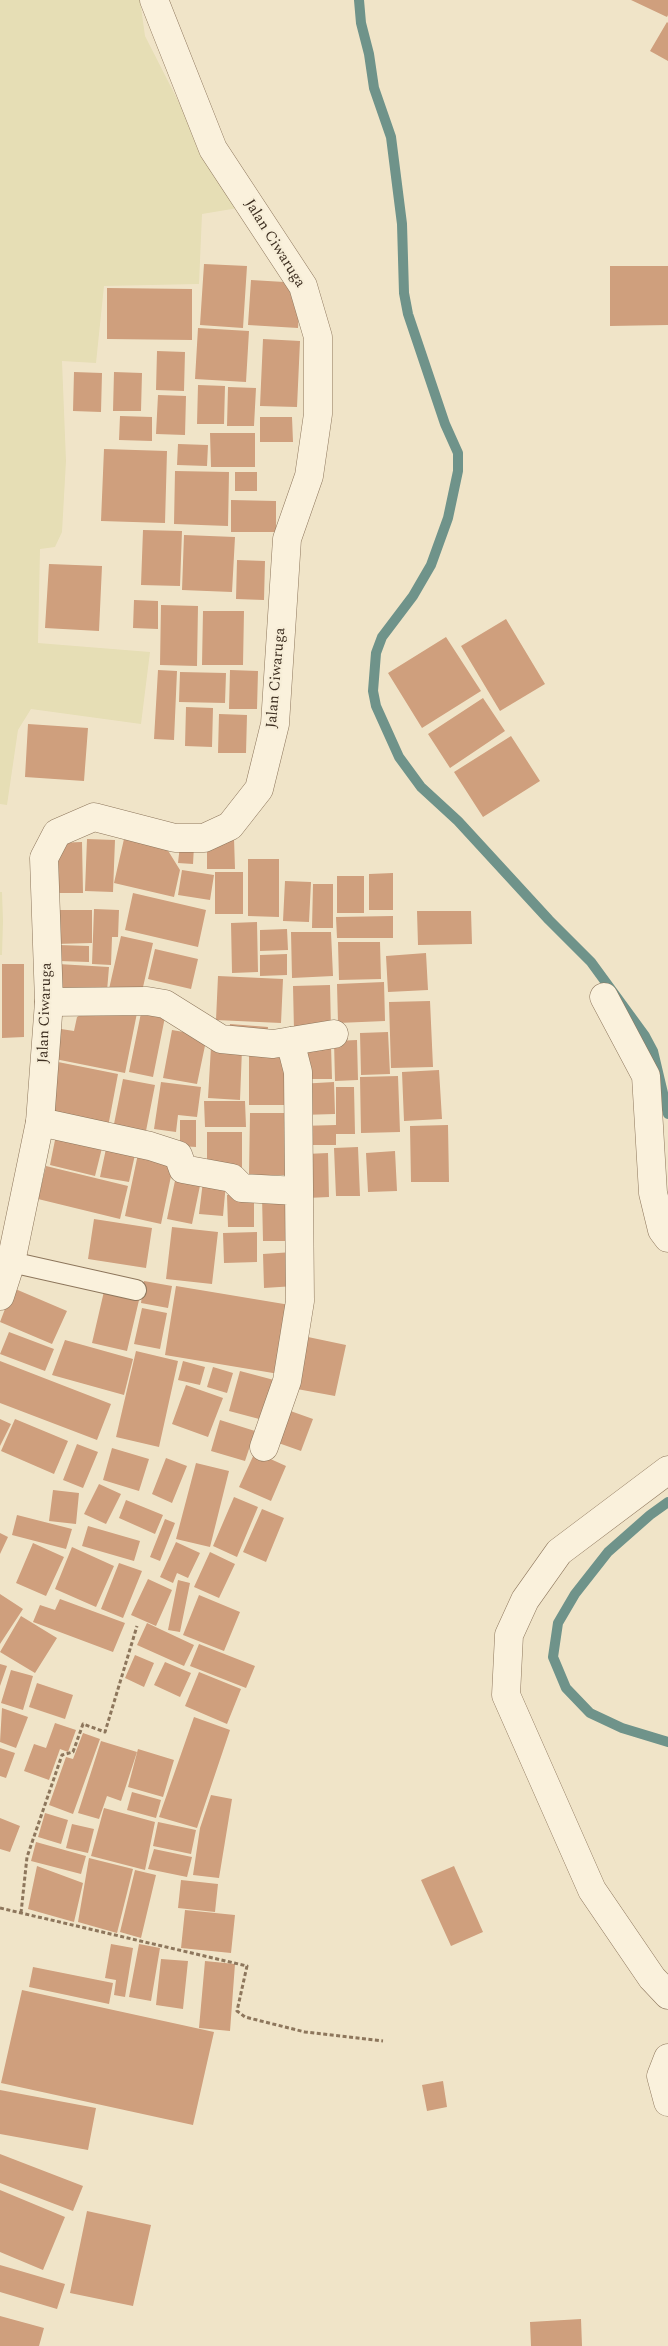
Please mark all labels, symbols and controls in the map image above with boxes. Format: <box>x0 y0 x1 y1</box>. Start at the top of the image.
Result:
street label: Jalan Ciwaruga <box>240 196 308 292</box>
street label: Jalan Ciwaruga <box>264 627 290 729</box>
street label: Jalan Ciwaruga <box>35 962 57 1064</box>

